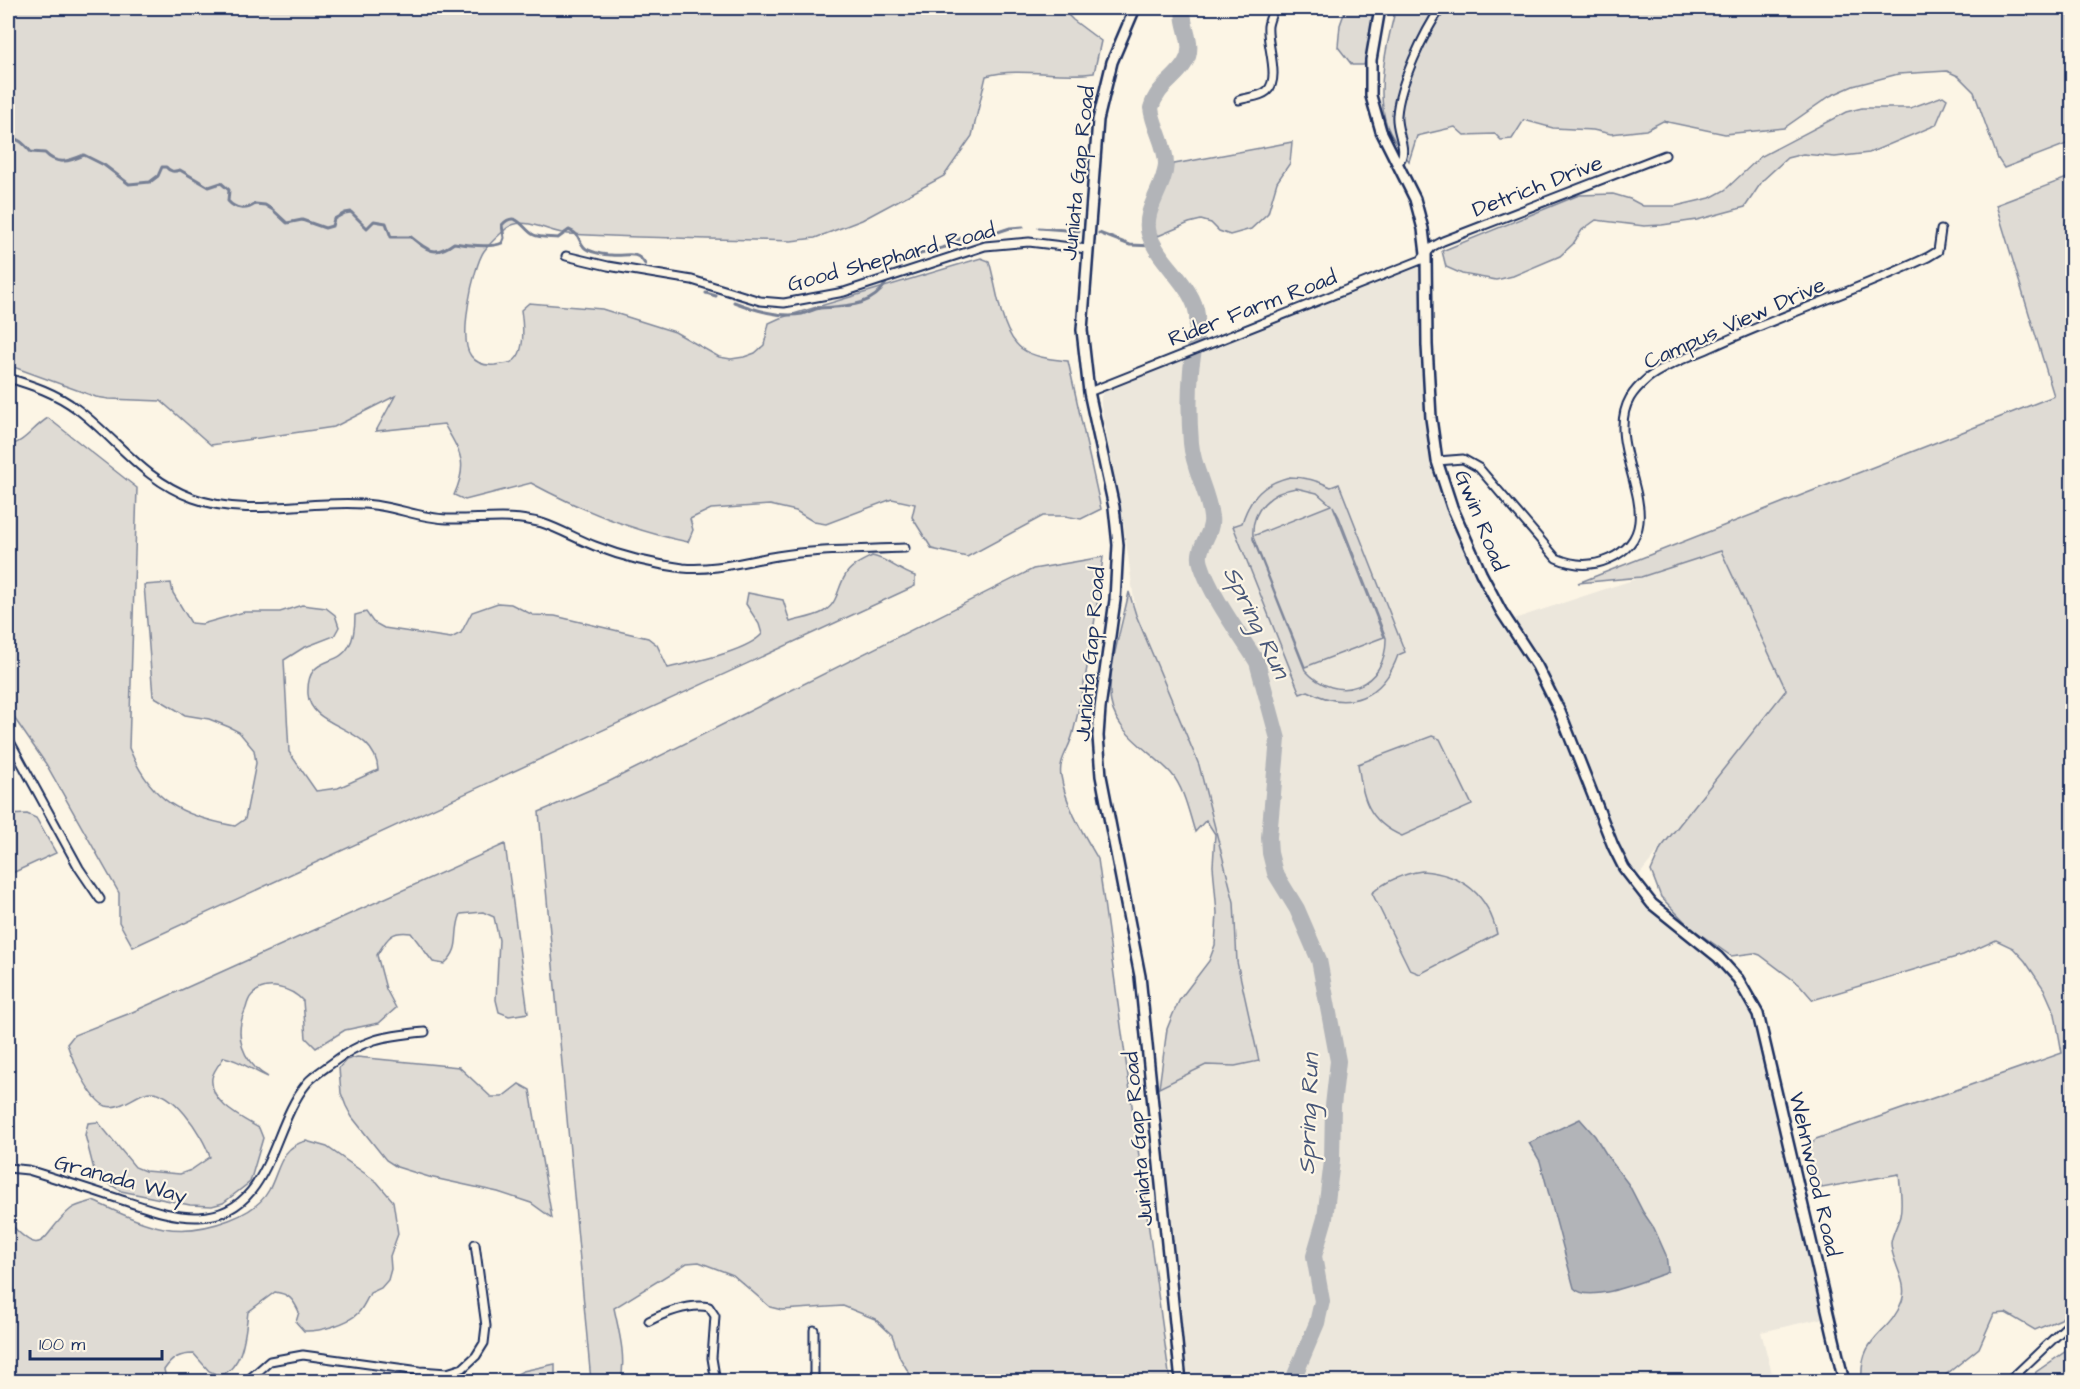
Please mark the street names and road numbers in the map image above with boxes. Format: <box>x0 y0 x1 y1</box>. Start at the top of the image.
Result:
street label: Juniata Gap Road <box>1054 84 1103 262</box>
street label: Detrich Drive <box>1468 147 1607 225</box>
street label: Good Shephard Road <box>784 215 999 300</box>
street label: Rider Farm Road <box>1164 262 1341 355</box>
street label: Campus View Drive <box>1639 269 1830 377</box>
street label: Gwin Road <box>1446 465 1515 576</box>
street label: Juniata Gap Road <box>1067 565 1114 743</box>
street label: Juniata Gap Road <box>1115 1050 1162 1228</box>
street label: Wehnwood Road <box>1781 1089 1848 1260</box>
street label: Granada Way <box>51 1147 190 1213</box>

